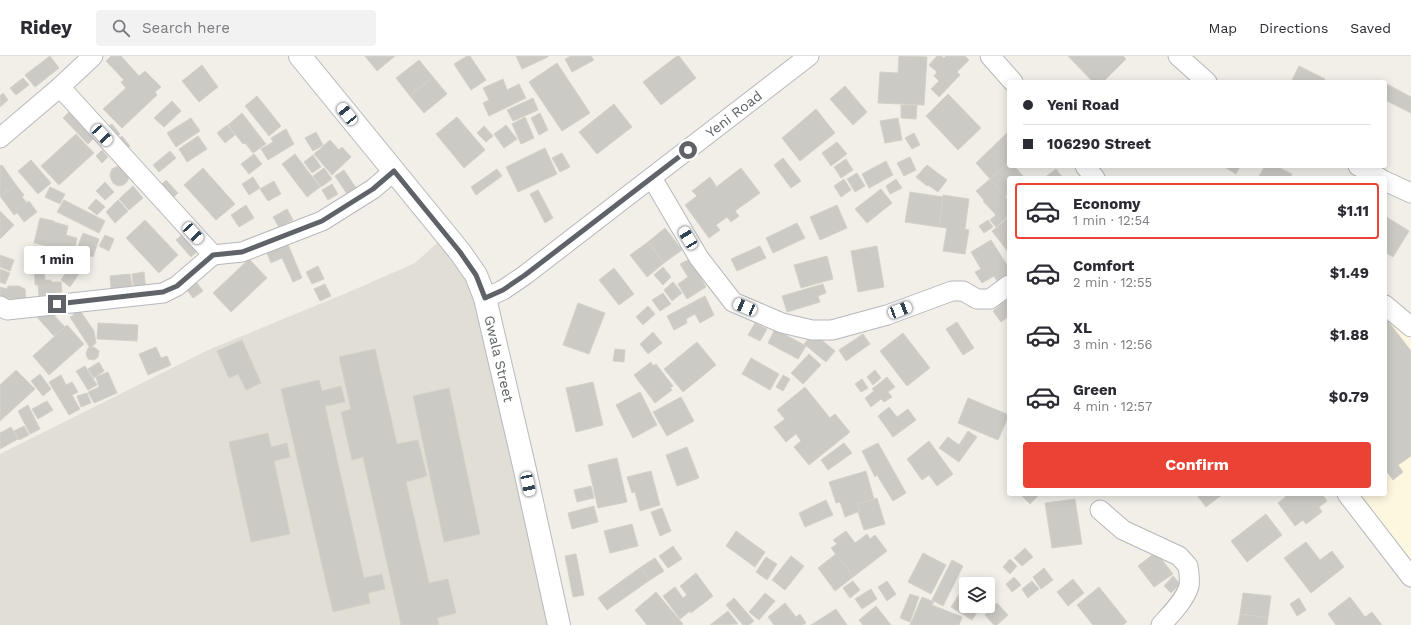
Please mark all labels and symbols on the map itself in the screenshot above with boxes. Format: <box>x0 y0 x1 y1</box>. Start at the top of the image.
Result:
street label: Yeni Road <box>703 87 765 141</box>
car <box>335 101 359 127</box>
car <box>89 122 115 148</box>
route start <box>679 141 697 159</box>
car <box>180 220 206 246</box>
car <box>677 225 699 251</box>
callout: 1 min <box>24 246 90 274</box>
route end <box>48 295 66 313</box>
car <box>732 297 758 317</box>
car <box>887 300 913 320</box>
street label: Gwala Street <box>481 314 517 404</box>
car <box>520 471 536 497</box>

